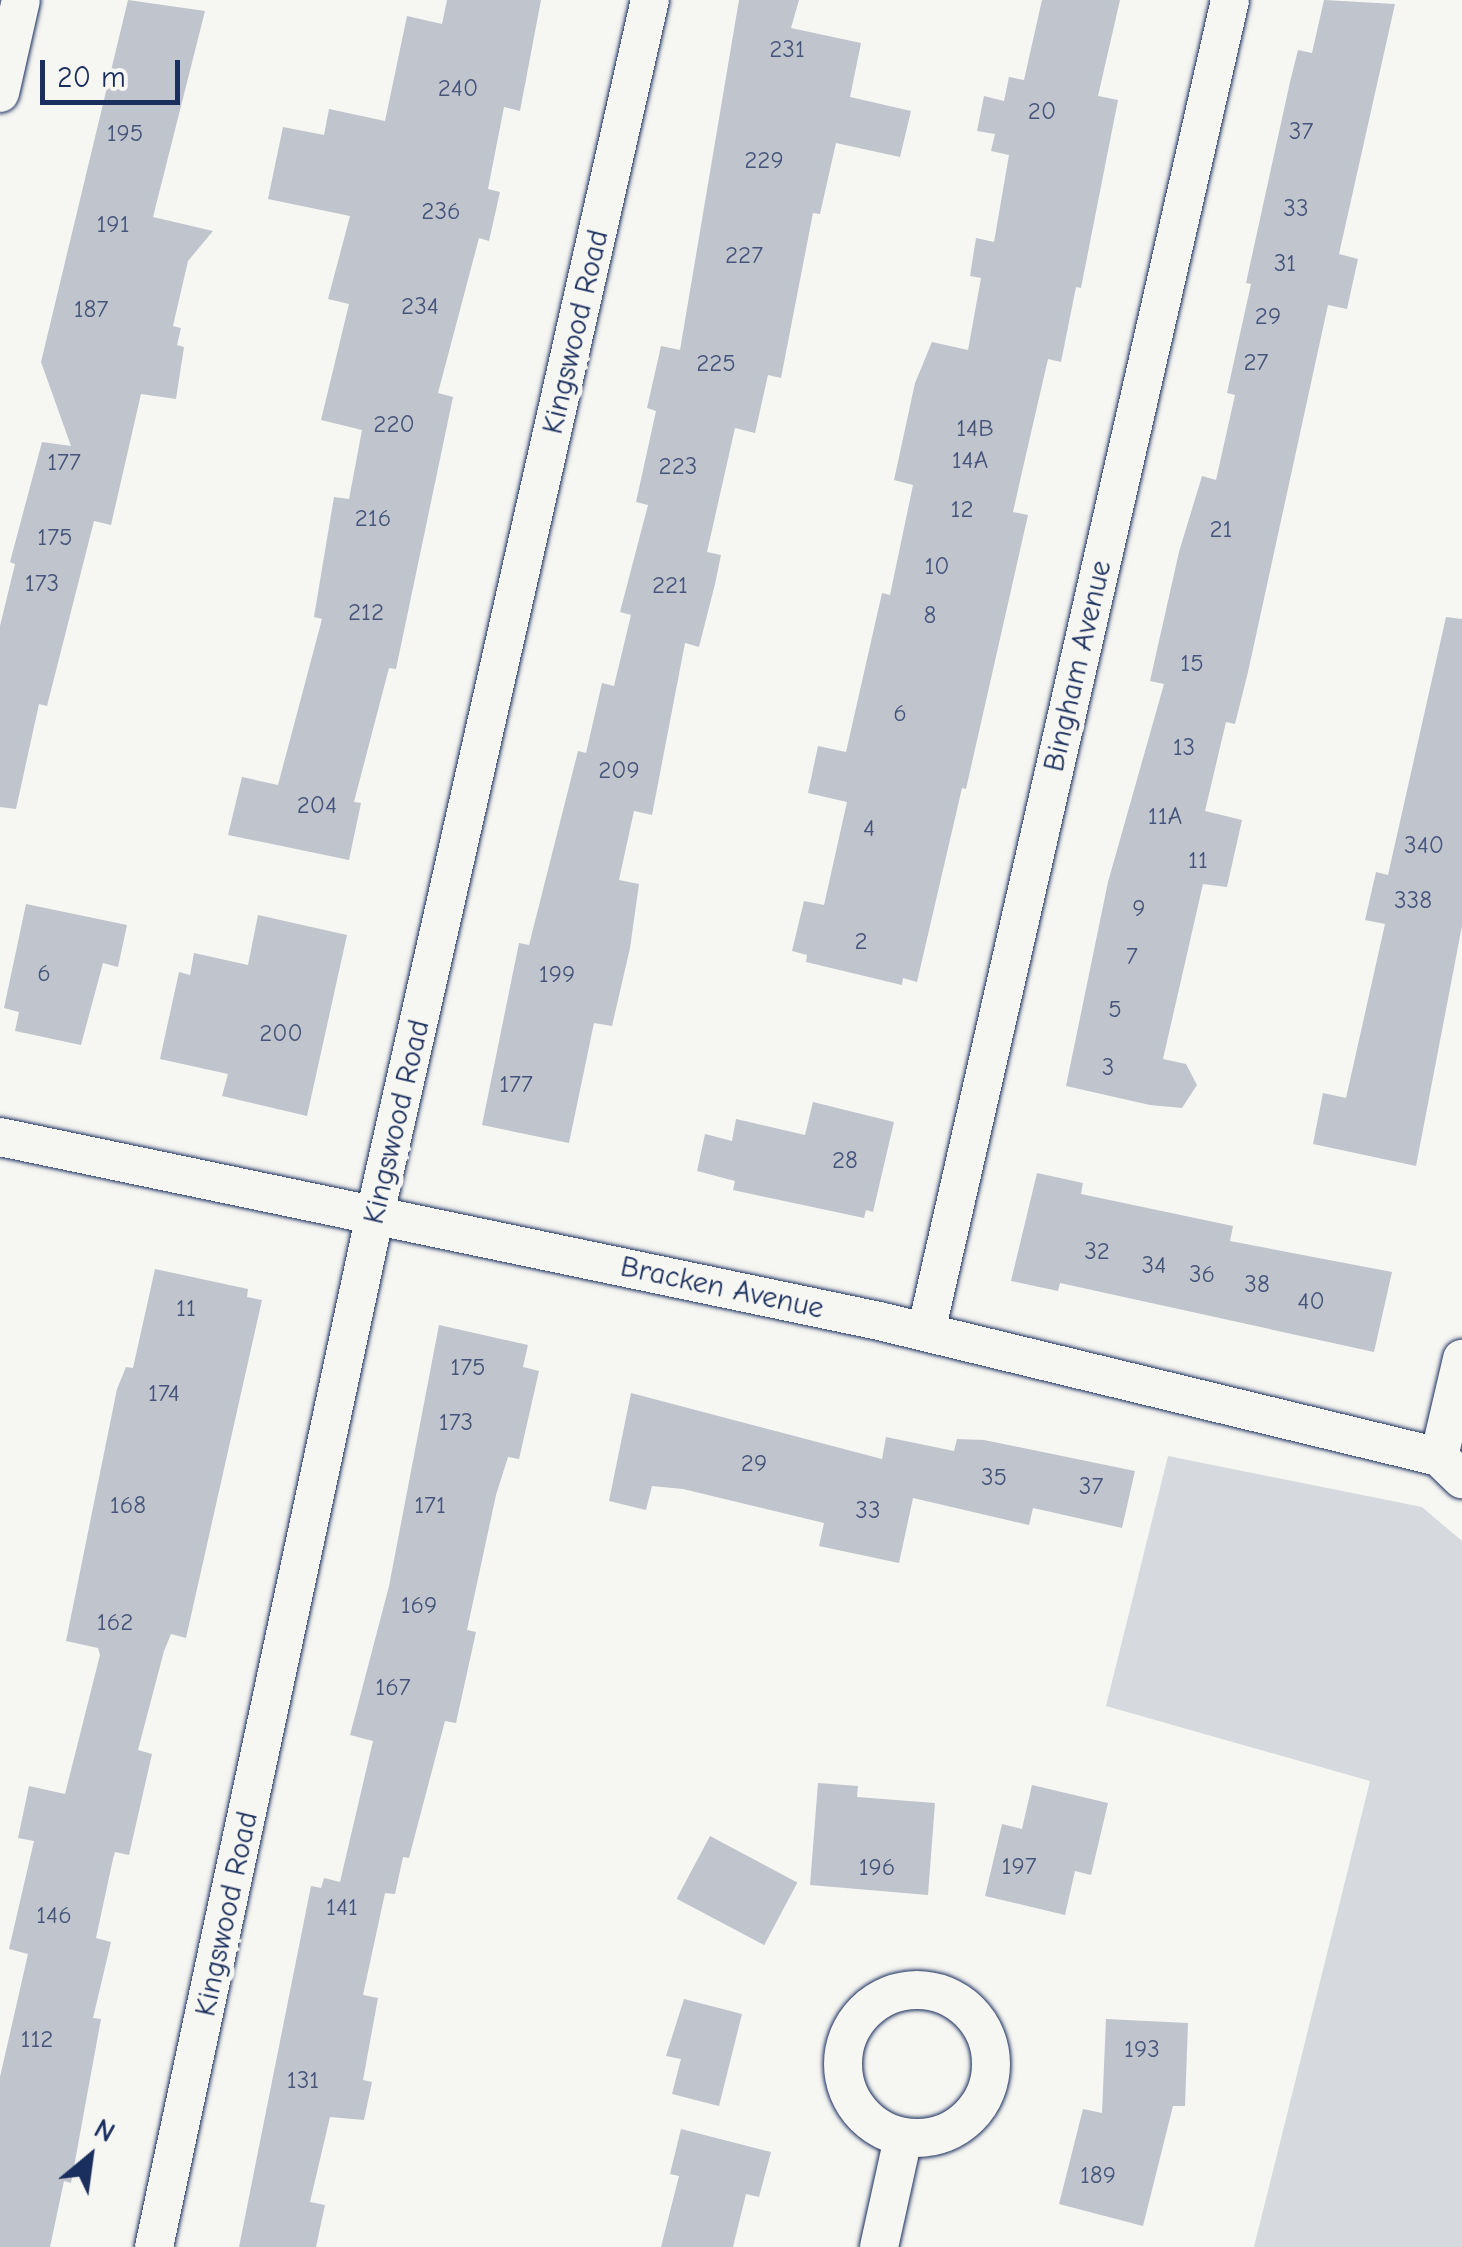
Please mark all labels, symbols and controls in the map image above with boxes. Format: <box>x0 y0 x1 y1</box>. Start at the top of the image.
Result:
house number: 231 <box>769 34 805 64</box>
scale bar <box>45 40 185 102</box>
text: 20 m <box>57 60 126 95</box>
house number: 240 <box>438 73 478 103</box>
house number: 20 <box>1028 96 1056 126</box>
house number: 37 <box>1289 116 1313 146</box>
house number: 195 <box>107 118 143 148</box>
house number: 229 <box>744 145 784 175</box>
house number: 33 <box>1283 193 1309 223</box>
house number: 236 <box>421 196 461 226</box>
house number: 191 <box>96 209 130 239</box>
street label: Kingswood Road <box>535 226 617 438</box>
house number: 227 <box>725 240 763 270</box>
house number: 31 <box>1274 248 1296 278</box>
house number: 234 <box>401 291 439 321</box>
house number: 187 <box>74 294 108 324</box>
house number: 29 <box>1255 301 1281 331</box>
house number: 27 <box>1244 347 1268 377</box>
house number: 225 <box>696 348 736 378</box>
house number: 220 <box>373 409 415 439</box>
house number: 14B <box>956 413 994 443</box>
house number: 14A <box>952 445 988 475</box>
house number: 177 <box>47 447 81 477</box>
house number: 223 <box>659 451 697 481</box>
house number: 12 <box>951 494 973 524</box>
house number: 216 <box>355 503 391 533</box>
house number: 21 <box>1210 514 1232 544</box>
house number: 175 <box>37 522 73 552</box>
house number: 10 <box>924 551 950 581</box>
street label: Bingham Avenue <box>1036 557 1120 775</box>
house number: 173 <box>25 568 59 598</box>
house number: 221 <box>652 570 688 600</box>
house number: 212 <box>348 597 384 627</box>
house number: 8 <box>924 600 936 630</box>
house number: 15 <box>1180 648 1204 678</box>
house number: 6 <box>893 698 907 728</box>
house number: 13 <box>1173 732 1195 762</box>
house number: 209 <box>598 755 640 785</box>
house number: 204 <box>297 790 337 820</box>
house number: 11A <box>1148 801 1182 831</box>
house number: 4 <box>863 813 875 843</box>
house number: 340 <box>1404 830 1444 860</box>
house number: 11 <box>1188 845 1208 875</box>
house number: 338 <box>1394 885 1432 915</box>
house number: 9 <box>1132 893 1146 923</box>
house number: 2 <box>854 926 868 956</box>
house number: 7 <box>1126 941 1138 971</box>
house number: 6 <box>37 958 51 988</box>
house number: 199 <box>539 959 575 989</box>
house number: 5 <box>1108 994 1122 1024</box>
street label: Kingswood Road <box>356 1016 438 1228</box>
house number: 200 <box>259 1018 303 1048</box>
house number: 3 <box>1102 1052 1114 1082</box>
house number: 177 <box>499 1069 533 1099</box>
house number: 28 <box>832 1145 858 1175</box>
house number: 32 <box>1084 1236 1110 1266</box>
street label: Bracken Avenue <box>617 1249 827 1327</box>
house number: 34 <box>1142 1250 1166 1280</box>
house number: 36 <box>1189 1259 1215 1289</box>
house number: 38 <box>1244 1269 1270 1299</box>
house number: 40 <box>1297 1286 1325 1316</box>
house number: 11 <box>176 1293 196 1323</box>
house number: 175 <box>450 1352 486 1382</box>
house number: 174 <box>148 1378 180 1408</box>
house number: 173 <box>439 1407 473 1437</box>
house number: 29 <box>741 1448 767 1478</box>
house number: 35 <box>981 1462 1007 1492</box>
house number: 37 <box>1079 1471 1103 1501</box>
house number: 168 <box>110 1490 146 1520</box>
house number: 171 <box>414 1490 446 1520</box>
house number: 33 <box>855 1495 881 1525</box>
house number: 169 <box>401 1590 437 1620</box>
house number: 162 <box>97 1607 133 1637</box>
house number: 167 <box>375 1672 411 1702</box>
street label: Kingswood Road <box>188 1808 266 2020</box>
house number: 197 <box>1002 1851 1036 1881</box>
house number: 196 <box>859 1852 895 1882</box>
house number: 141 <box>326 1892 358 1922</box>
house number: 146 <box>36 1900 72 1930</box>
house number: 112 <box>21 2024 53 2054</box>
house number: 193 <box>1124 2034 1160 2064</box>
house number: 131 <box>287 2065 319 2095</box>
north arrow <box>40 2107 140 2207</box>
text: N <box>89 2112 120 2149</box>
house number: 189 <box>1080 2160 1116 2190</box>

